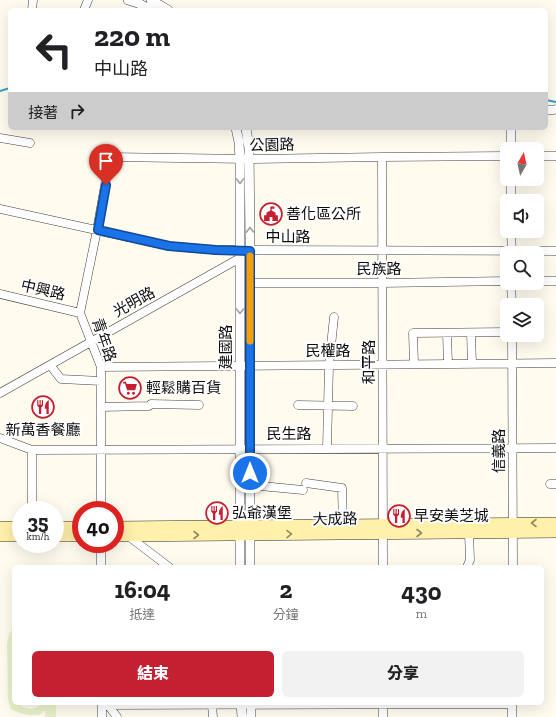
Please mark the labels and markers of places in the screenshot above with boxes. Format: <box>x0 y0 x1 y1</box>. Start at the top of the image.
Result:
pin <box>89 144 123 185</box>
public building icon: 善化區公所 <box>258 201 284 227</box>
place label: 善化區公所 <box>286 205 361 223</box>
supermarket icon: 輕鬆購百貨 <box>117 375 143 401</box>
place label: 輕鬆購百貨 <box>146 379 221 397</box>
restaurant icon: 新萬香餐廳 <box>30 394 56 420</box>
place label: 新萬香餐廳 <box>5 421 81 439</box>
restaurant icon: 弘爺漢堡 <box>204 500 230 526</box>
restaurant icon: 早安美芝城 <box>386 503 412 529</box>
place label: 弘爺漢堡 <box>232 504 292 522</box>
place label: 早安美芝城 <box>414 507 489 525</box>

